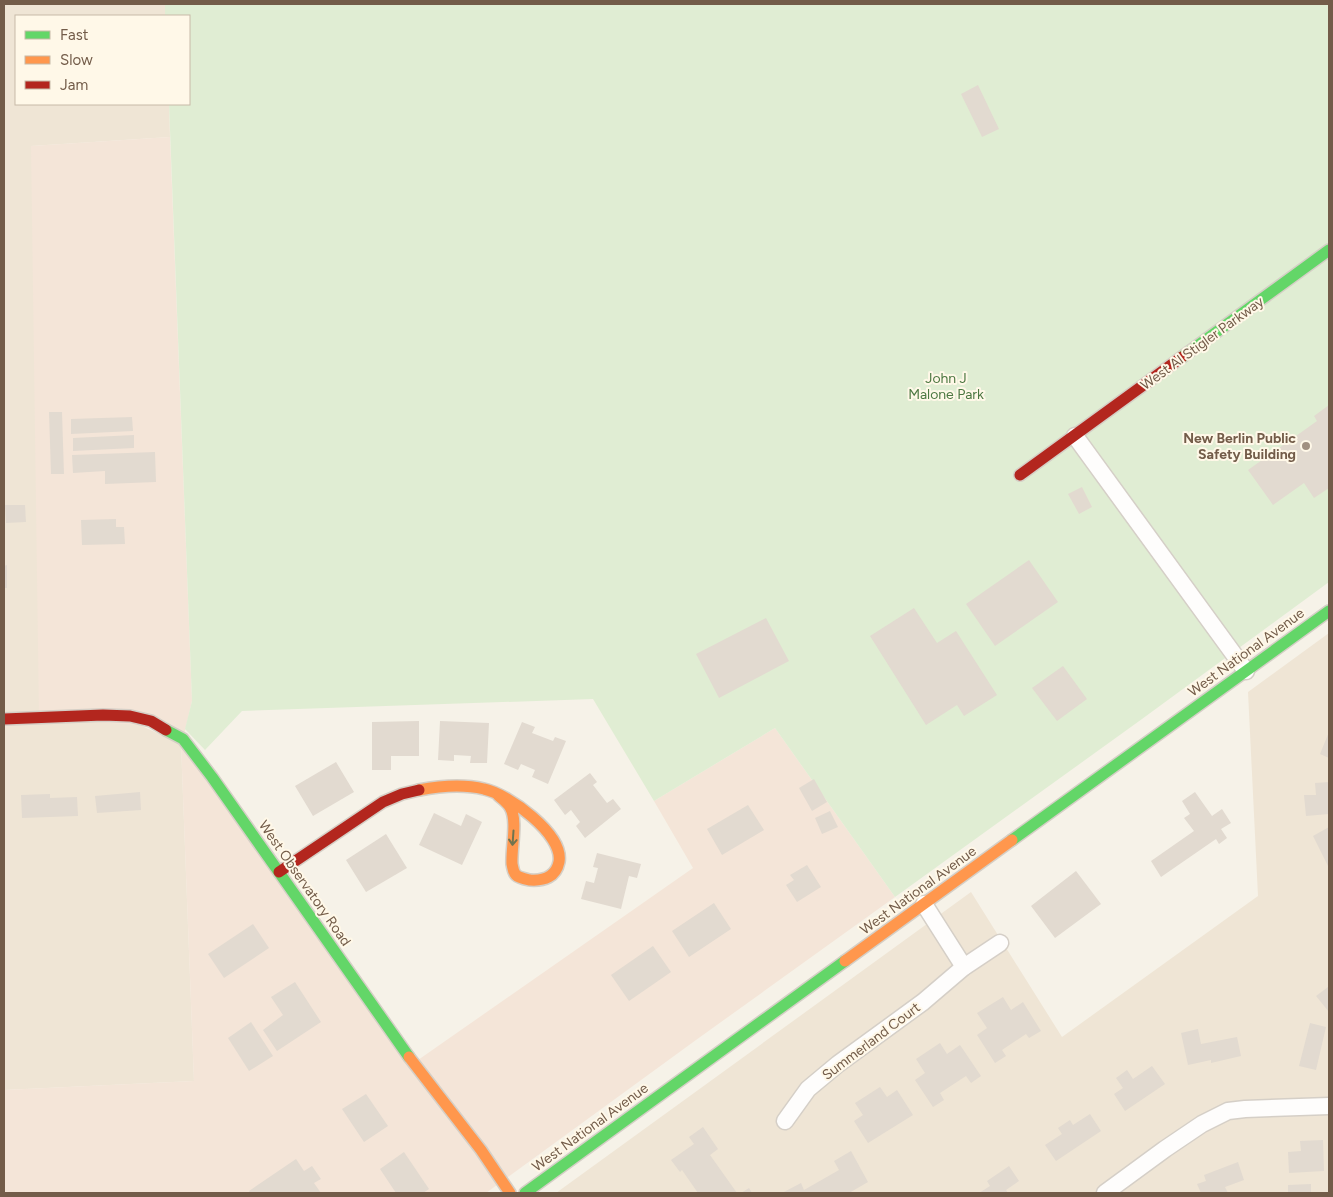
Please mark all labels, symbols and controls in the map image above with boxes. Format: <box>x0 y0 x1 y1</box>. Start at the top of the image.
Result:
legend <box>15 15 190 105</box>
text: Fast <box>60 26 89 44</box>
text: Slow <box>60 51 93 69</box>
text: Jam <box>60 76 88 94</box>
street label: West Al Stigler Parkway <box>1137 293 1268 394</box>
park label: John J Malone Park <box>908 370 984 403</box>
place label: New Berlin Public Safety Building <box>1183 430 1296 463</box>
marker: New Berlin Public Safety Building <box>1300 440 1312 452</box>
street label: West National Avenue <box>1185 604 1308 700</box>
street label: West Observatory Road <box>255 817 354 949</box>
one-way arrow <box>508 830 517 846</box>
street label: West National Avenue <box>857 842 980 938</box>
street label: Summerland Court <box>819 999 924 1084</box>
street label: West National Avenue <box>529 1079 652 1175</box>

